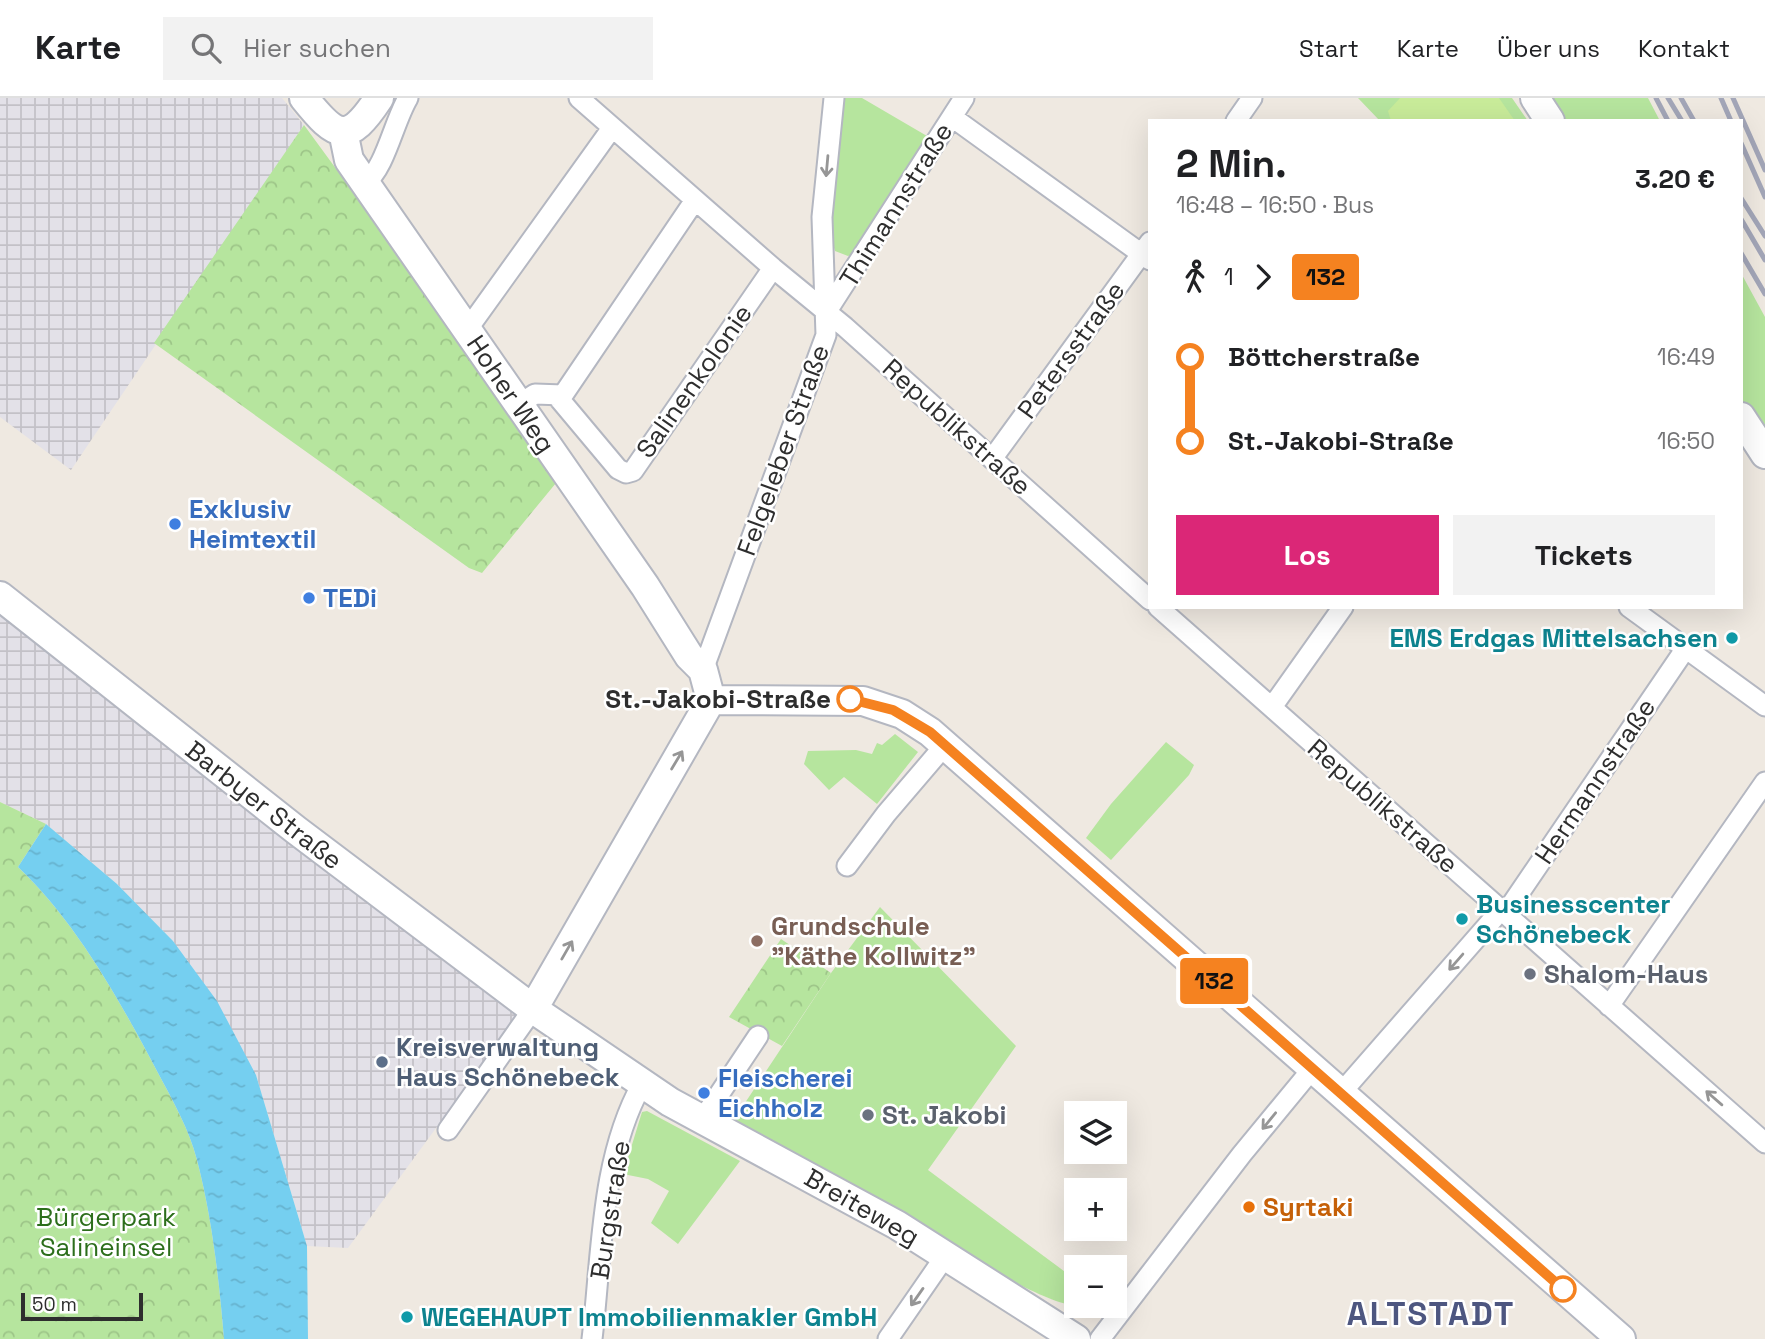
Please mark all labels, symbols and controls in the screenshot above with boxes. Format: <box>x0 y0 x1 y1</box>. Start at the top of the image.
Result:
search box <box>163 17 653 80</box>
text: Karte <box>35 27 121 69</box>
icon: search <box>187 29 225 67</box>
text: Hier suchen <box>243 31 391 65</box>
text: Start <box>1299 33 1359 64</box>
text: Karte <box>1397 33 1459 64</box>
text: Über uns <box>1497 33 1600 64</box>
text: Kontakt <box>1638 33 1730 64</box>
street label: Thimannstraße <box>832 116 960 294</box>
text: 2 Min. <box>1176 140 1287 188</box>
one-way arrow <box>820 154 833 177</box>
text: 3.20 € <box>1635 162 1715 196</box>
text: 16:48 – 16:50 · Bus <box>1176 190 1374 220</box>
icon: walk <box>1176 258 1214 296</box>
icon: forward <box>1244 258 1282 296</box>
text: 132 <box>1306 261 1345 292</box>
text: 1 <box>1224 262 1234 292</box>
street label: Petersstraße <box>1010 275 1132 425</box>
street label: Salinenkolonie <box>628 297 760 465</box>
street label: Hoher Weg <box>459 328 563 460</box>
street label: Felgeleber Straße <box>729 340 837 560</box>
text: Böttcherstraße <box>1228 340 1420 374</box>
text: 16:49 <box>1657 342 1715 372</box>
street label: Republikstraße <box>875 351 1039 503</box>
text: St.-Jakobi-Straße <box>1228 424 1454 458</box>
text: 16:50 <box>1657 426 1715 456</box>
place label: Exklusiv Heimtextil <box>189 492 316 556</box>
button: Los <box>1176 515 1439 595</box>
button: Tickets <box>1453 515 1715 595</box>
marker: Exklusiv Heimtextil <box>167 516 183 532</box>
place label: TEDi <box>323 581 377 615</box>
marker: TEDi <box>301 590 317 606</box>
place label: EMS Erdgas Mittelsachsen <box>1389 621 1718 655</box>
marker: EMS Erdgas Mittelsachsen <box>1724 630 1740 646</box>
place label: St.-Jakobi-Straße <box>605 682 831 716</box>
marker: St.-Jakobi-Straße <box>837 686 863 712</box>
street label: Hermannstraße <box>1527 692 1663 870</box>
street label: Republikstraße <box>1301 731 1465 881</box>
street label: Barbyer Straße <box>179 733 349 877</box>
one-way arrow <box>670 751 684 771</box>
place label: Businesscenter Schönebeck <box>1476 887 1671 951</box>
place label: Grundschule "Käthe Kollwitz" <box>771 909 976 973</box>
marker: Businesscenter Schönebeck <box>1454 911 1470 927</box>
marker: Grundschule "Käthe Kollwitz" <box>749 933 765 949</box>
one-way arrow <box>561 940 574 961</box>
one-way arrow <box>1448 952 1464 970</box>
place label: Shalom-Haus <box>1544 957 1708 991</box>
line badge: 132 <box>1174 958 1254 1004</box>
text: 132 <box>1194 965 1234 996</box>
marker: Shalom-Haus <box>1522 966 1538 982</box>
place label: Kreisverwaltung Haus Schönebeck <box>396 1030 620 1094</box>
marker: Kreisverwaltung Haus Schönebeck <box>374 1054 390 1070</box>
place label: Fleischerei Eichholz <box>718 1061 852 1125</box>
marker: Fleischerei Eichholz <box>696 1085 712 1101</box>
one-way arrow <box>1705 1090 1723 1106</box>
place label: St. Jakobi <box>882 1098 1007 1132</box>
map controls <box>1064 1101 1127 1318</box>
button: layers <box>1064 1101 1127 1164</box>
marker: St. Jakobi <box>860 1107 876 1123</box>
one-way arrow <box>1261 1111 1277 1129</box>
street label: Burgstraße <box>582 1138 638 1282</box>
street label: Breiteweg <box>798 1160 926 1254</box>
button: + <box>1064 1178 1127 1241</box>
place label: Syrtaki <box>1263 1190 1354 1224</box>
marker: Syrtaki <box>1241 1199 1257 1215</box>
park label: Bürgerpark Salineinsel <box>36 1200 176 1264</box>
button: − <box>1064 1255 1127 1318</box>
unlabelled marker <box>1550 1276 1576 1302</box>
one-way arrow <box>910 1287 924 1306</box>
scale bar <box>21 1290 144 1322</box>
text: 50 m <box>32 1292 77 1317</box>
district label: ALTSTADT <box>1347 1293 1515 1335</box>
place label: WEGEHAUPT Immobilienmakler GmbH <box>421 1300 877 1334</box>
marker: WEGEHAUPT Immobilienmakler GmbH <box>399 1309 415 1325</box>

